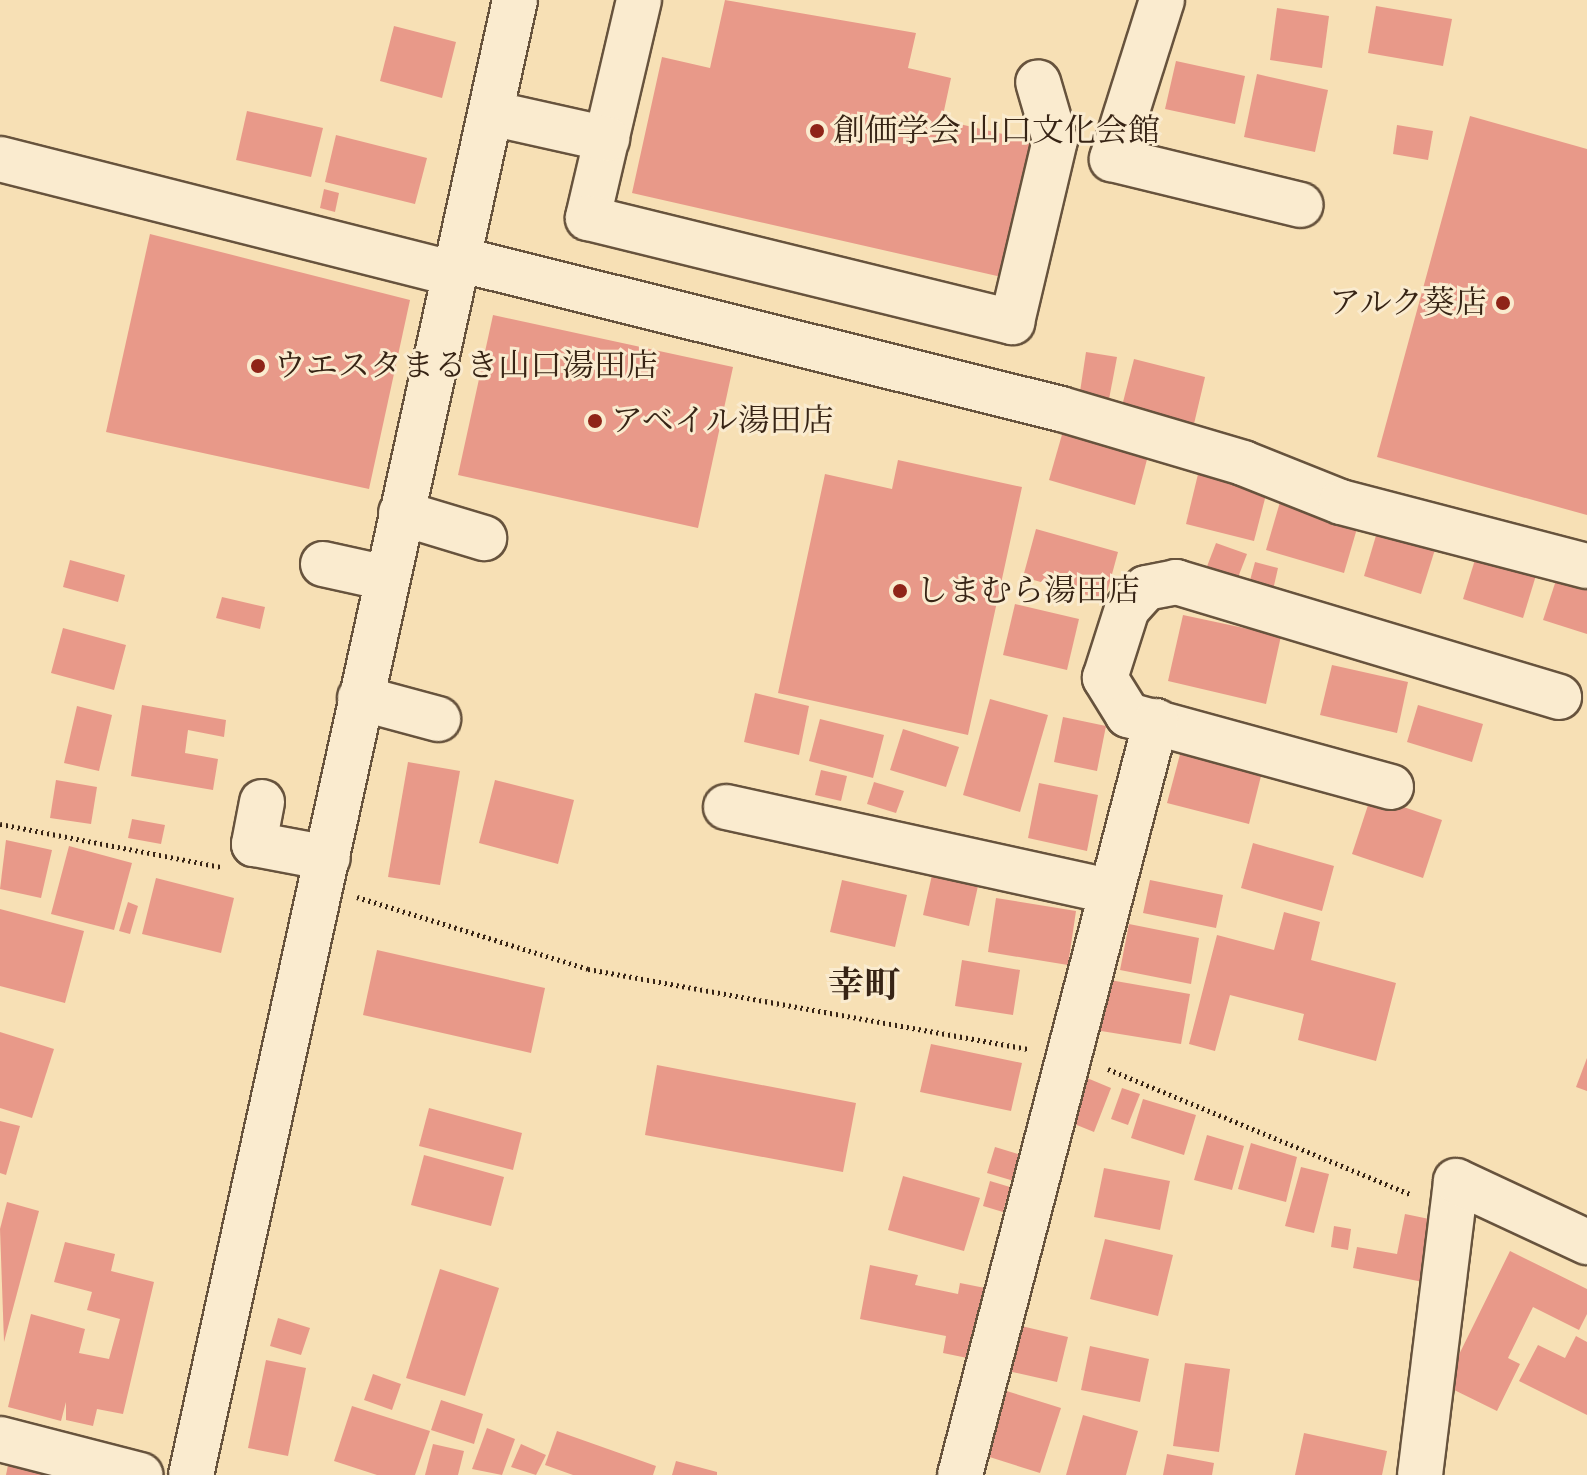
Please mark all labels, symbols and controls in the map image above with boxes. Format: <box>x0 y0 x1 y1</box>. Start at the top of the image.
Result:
place label: 創価学会 山口文化会館 <box>833 112 1160 150</box>
marker: 創価学会 山口文化会館 <box>808 122 826 140</box>
place label: アルク葵店 <box>1327 284 1487 322</box>
marker: アルク葵店 <box>1494 294 1512 312</box>
place label: ウエスタまるき山口湯田店 <box>274 347 658 385</box>
marker: ウエスタまるき山口湯田店 <box>249 357 267 375</box>
place label: アベイル湯田店 <box>611 402 835 440</box>
marker: アベイル湯田店 <box>586 412 604 430</box>
place label: しまむら湯田店 <box>916 572 1140 610</box>
marker: しまむら湯田店 <box>891 582 909 600</box>
district label: 幸町 <box>828 964 900 1008</box>

